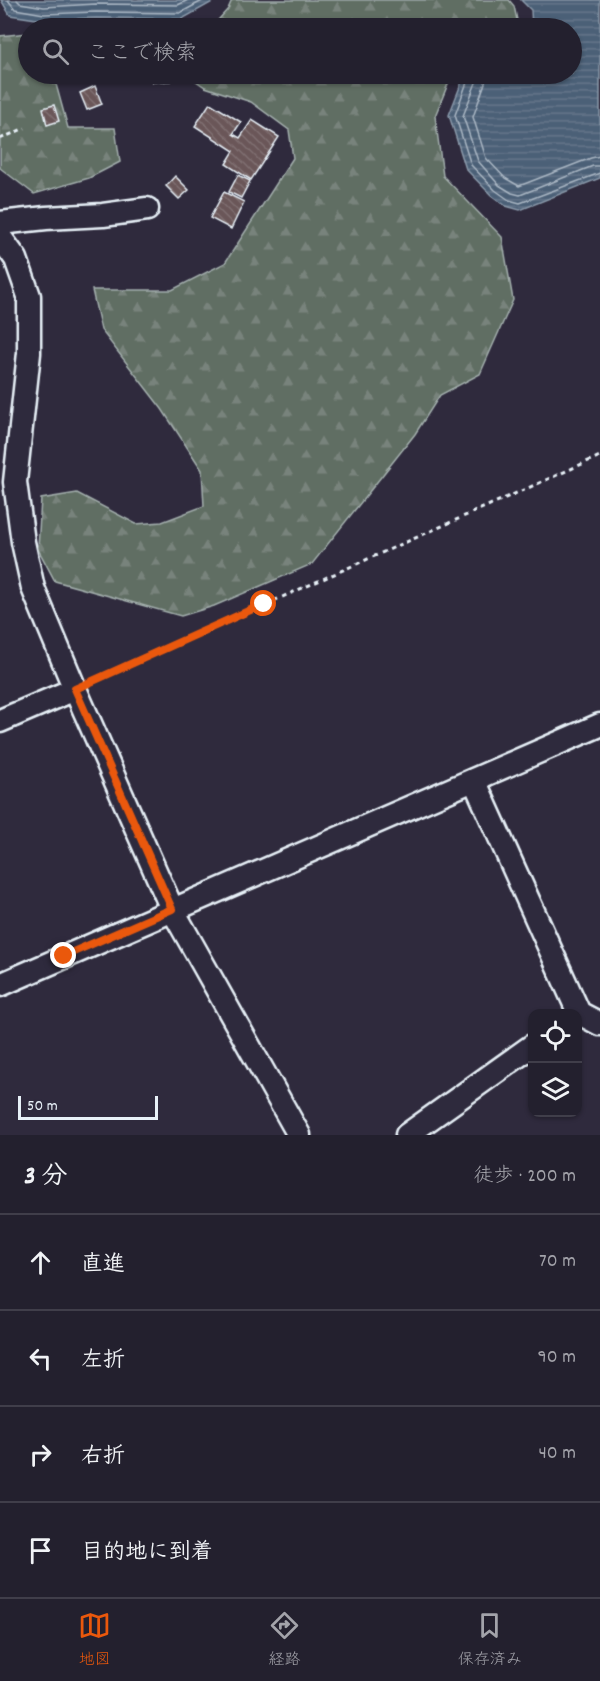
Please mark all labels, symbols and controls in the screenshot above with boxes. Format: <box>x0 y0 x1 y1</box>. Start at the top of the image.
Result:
search box <box>18 18 582 84</box>
icon: search <box>39 35 72 68</box>
text: ここで検索 <box>87 39 197 70</box>
route start <box>250 590 276 616</box>
route end <box>50 942 76 968</box>
map controls <box>528 1009 582 1117</box>
button: locate <box>528 1009 582 1063</box>
button: layers <box>528 1063 582 1117</box>
scale bar <box>18 1093 158 1120</box>
text: 50 m <box>27 1095 58 1118</box>
text: 3 分 <box>24 1159 68 1196</box>
text: 徒歩 · 200 m <box>473 1163 576 1191</box>
icon: ahead <box>24 1246 57 1279</box>
text: 70 m <box>539 1248 576 1276</box>
text: 直進 <box>81 1250 125 1281</box>
icon: left <box>24 1342 57 1375</box>
text: 90 m <box>538 1344 576 1372</box>
text: 左折 <box>81 1346 125 1377</box>
icon: right <box>24 1438 57 1471</box>
text: 40 m <box>538 1440 576 1468</box>
text: 右折 <box>81 1442 125 1473</box>
icon: arrive <box>24 1534 57 1567</box>
text: 目的地に到着 <box>81 1538 213 1569</box>
tab: 地図 <box>78 1609 111 1672</box>
tab: 経路 <box>268 1609 301 1672</box>
tab: 保存済み <box>458 1609 522 1672</box>

